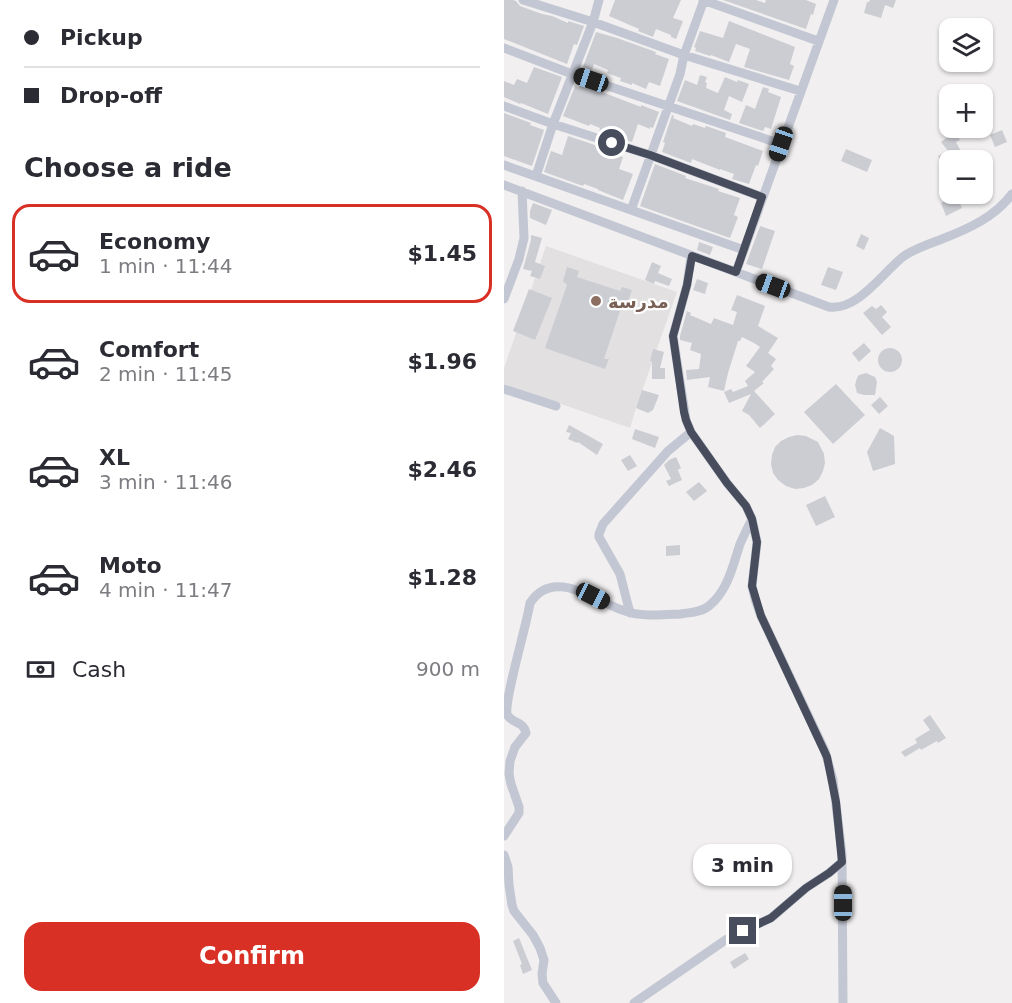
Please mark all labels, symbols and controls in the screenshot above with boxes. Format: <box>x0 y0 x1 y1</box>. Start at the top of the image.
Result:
map controls <box>939 18 993 204</box>
button: layers <box>939 18 993 72</box>
text: Pickup <box>60 25 143 50</box>
car <box>571 66 611 94</box>
text: Drop-off <box>60 83 162 108</box>
button: + <box>939 84 993 138</box>
car <box>767 124 795 164</box>
route start <box>598 129 625 156</box>
button: − <box>939 150 993 204</box>
text: Choose a ride <box>24 152 232 183</box>
icon: car <box>27 227 81 281</box>
text: Economy <box>99 229 210 254</box>
text: $1.45 <box>407 241 477 266</box>
text: 1 min · 11:44 <box>99 254 233 278</box>
car <box>753 271 793 301</box>
place label: مدرسة <box>608 291 669 312</box>
marker: مدرسة <box>589 294 603 308</box>
icon: car <box>27 335 81 389</box>
text: Comfort <box>99 337 199 362</box>
text: $1.96 <box>407 349 477 374</box>
text: 2 min · 11:45 <box>99 362 233 386</box>
icon: car <box>27 443 81 497</box>
text: XL <box>99 445 130 470</box>
text: $2.46 <box>407 457 477 482</box>
text: 3 min · 11:46 <box>99 470 233 494</box>
icon: car <box>27 551 81 605</box>
text: Moto <box>99 553 162 578</box>
text: $1.28 <box>407 565 477 590</box>
text: 4 min · 11:47 <box>99 578 233 602</box>
car <box>573 580 613 612</box>
icon: cash <box>24 653 57 686</box>
text: Cash <box>72 657 126 682</box>
text: 900 m <box>416 657 480 681</box>
callout: 3 min <box>694 844 792 886</box>
text: 3 min <box>711 853 774 877</box>
car <box>834 885 852 921</box>
route end <box>729 917 756 944</box>
button: Confirm <box>24 922 480 991</box>

